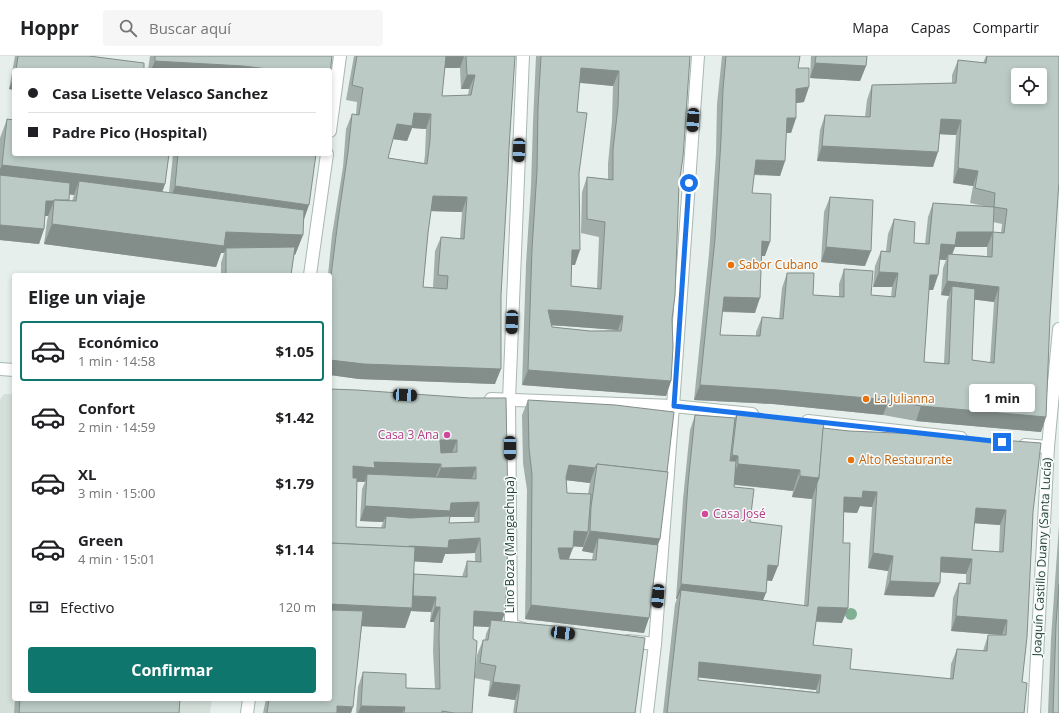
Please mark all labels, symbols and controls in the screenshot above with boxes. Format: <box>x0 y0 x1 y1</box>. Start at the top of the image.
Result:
search box <box>103 10 383 46</box>
text: Hoppr <box>20 15 79 41</box>
icon: search <box>117 17 139 39</box>
text: Buscar aquí <box>149 18 231 38</box>
text: Mapa <box>852 18 889 37</box>
text: Capas <box>911 18 950 37</box>
text: Compartir <box>972 18 1039 37</box>
map controls <box>1011 68 1047 104</box>
button: locate <box>1011 68 1047 104</box>
text: Casa Lisette Velasco Sanchez <box>52 83 268 103</box>
car <box>686 108 700 132</box>
text: Padre Pico (Hospital) <box>52 122 207 142</box>
car <box>513 138 525 162</box>
route start <box>680 174 698 192</box>
place label: Sabor Cubano <box>739 256 818 273</box>
marker: Sabor Cubano <box>726 260 736 270</box>
text: Elige un viaje <box>28 285 146 309</box>
car <box>506 310 518 334</box>
text: Económico <box>78 332 159 352</box>
icon: car <box>30 333 66 369</box>
text: $1.05 <box>275 341 314 361</box>
text: 1 min · 14:58 <box>78 352 155 370</box>
callout: 1 min <box>969 384 1035 412</box>
car <box>393 388 417 402</box>
text: 1 min <box>984 389 1020 407</box>
place label: La Julianna <box>874 390 935 407</box>
marker: La Julianna <box>861 394 871 404</box>
text: Confort <box>78 398 135 418</box>
icon: car <box>30 399 66 435</box>
text: $1.42 <box>275 407 314 427</box>
text: 2 min · 14:59 <box>78 418 155 436</box>
place label: Casa 3 Ana <box>378 426 439 443</box>
marker: Casa 3 Ana <box>442 430 452 440</box>
route end <box>993 433 1011 451</box>
car <box>504 436 516 460</box>
place label: Alto Restaurante <box>859 451 953 468</box>
marker: Alto Restaurante <box>846 455 856 465</box>
street label: Joaquín Castillo Duany (Santa Lucía) <box>1028 457 1055 658</box>
text: XL <box>78 464 96 484</box>
icon: car <box>30 465 66 501</box>
text: $1.79 <box>275 473 314 493</box>
street label: Lino Boza (Mangachupa) <box>501 476 518 613</box>
text: 3 min · 15:00 <box>78 484 155 502</box>
place label: Casa José <box>713 505 766 522</box>
marker: Casa José <box>700 509 710 519</box>
text: Green <box>78 530 123 550</box>
icon: car <box>30 531 66 567</box>
text: $1.14 <box>275 539 314 559</box>
text: 4 min · 15:01 <box>78 550 155 568</box>
car <box>651 584 665 608</box>
icon: cash <box>28 596 50 618</box>
text: Efectivo <box>60 597 115 617</box>
text: 120 m <box>278 598 316 616</box>
car <box>550 626 576 640</box>
button: Confirmar <box>28 647 316 693</box>

